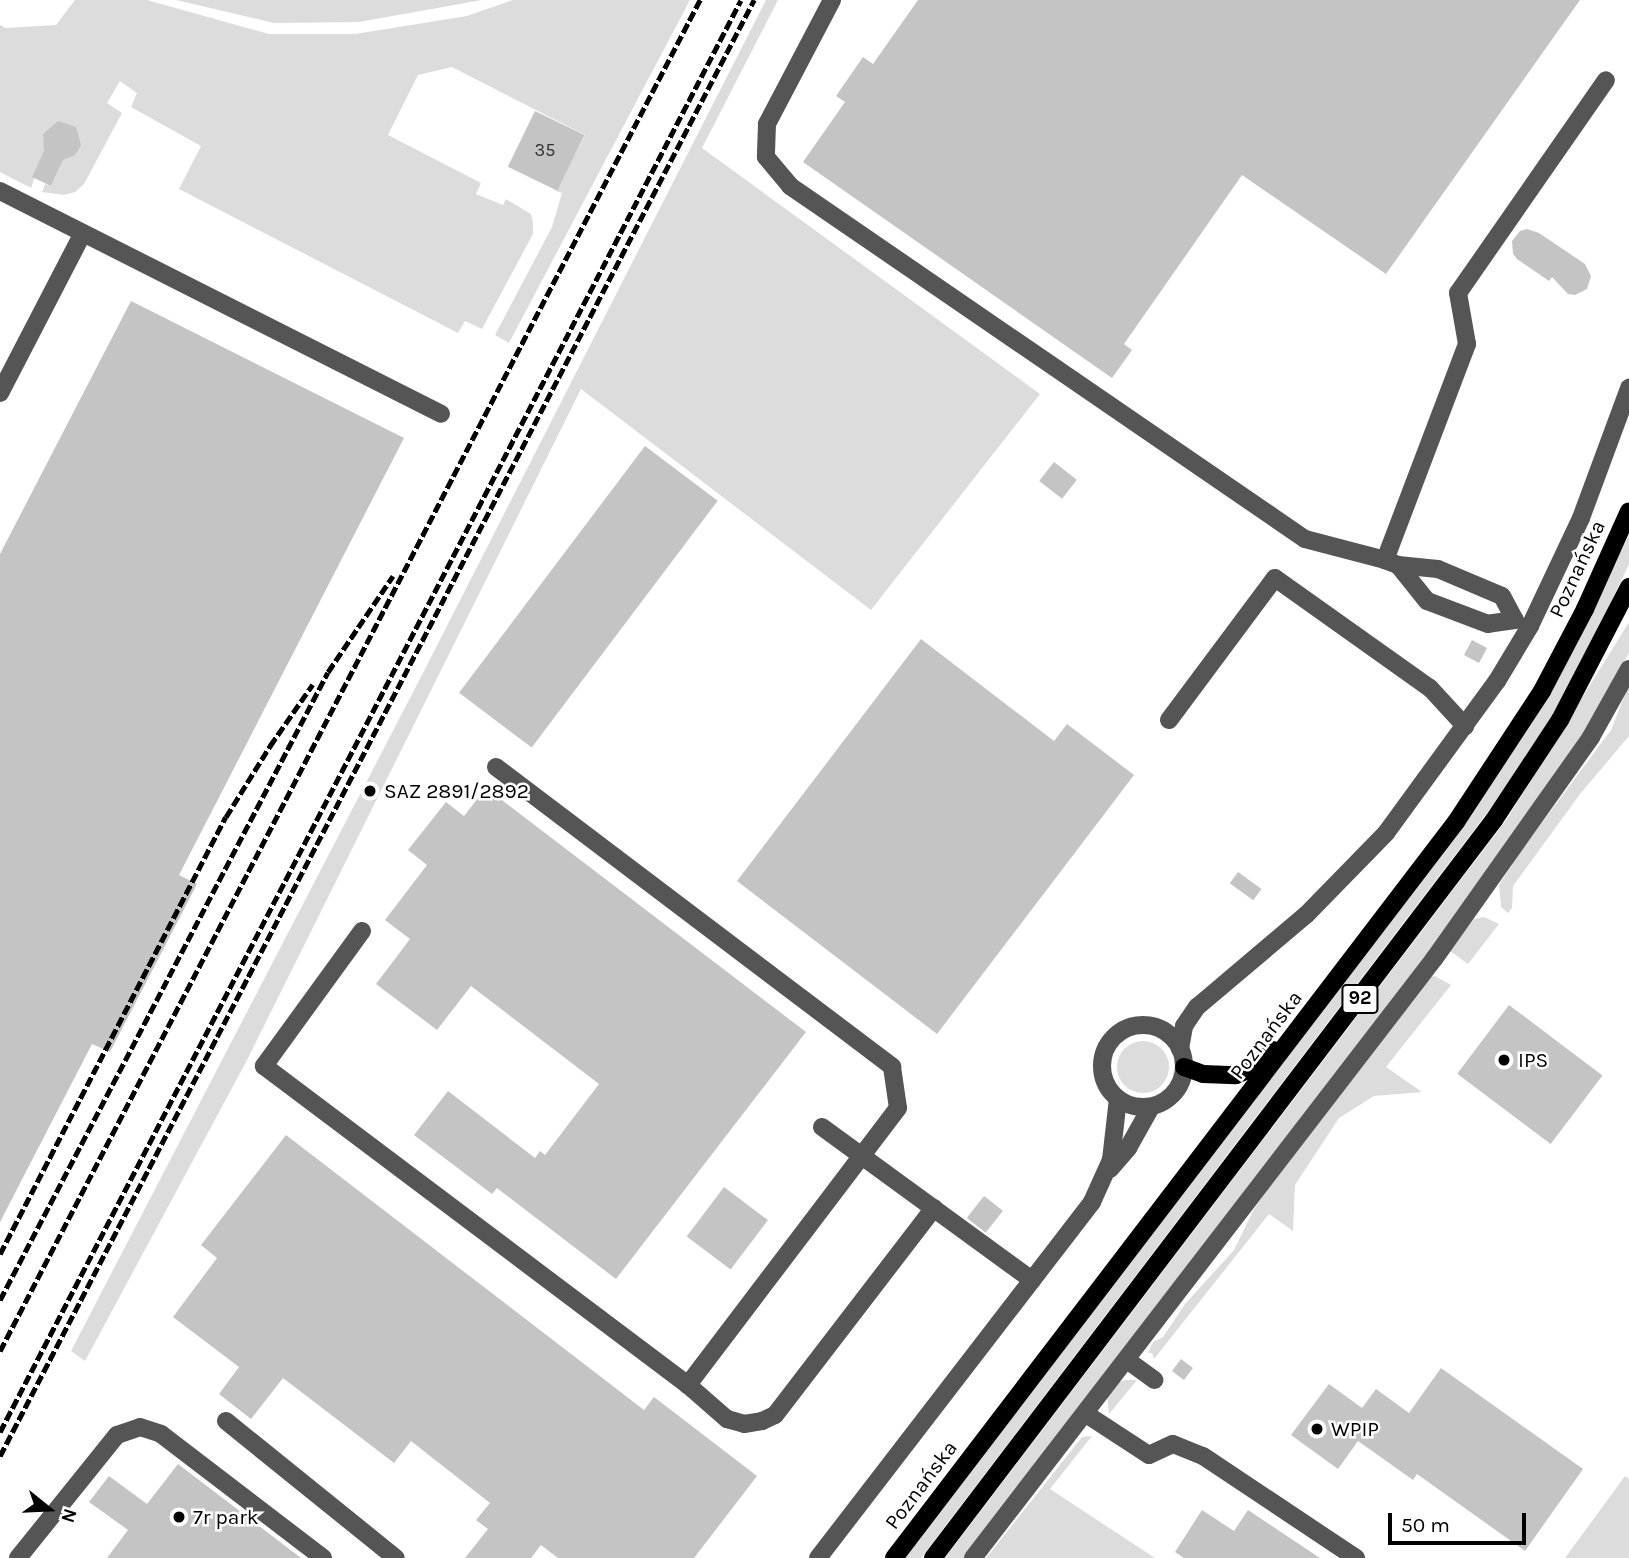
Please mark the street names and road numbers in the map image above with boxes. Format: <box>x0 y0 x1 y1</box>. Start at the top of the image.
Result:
street label: Poznańska <box>1544 516 1610 622</box>
road number: 92 <box>1341 984 1379 1015</box>
street label: Poznańska <box>1225 986 1307 1084</box>
street label: Poznańska <box>880 1436 962 1534</box>

